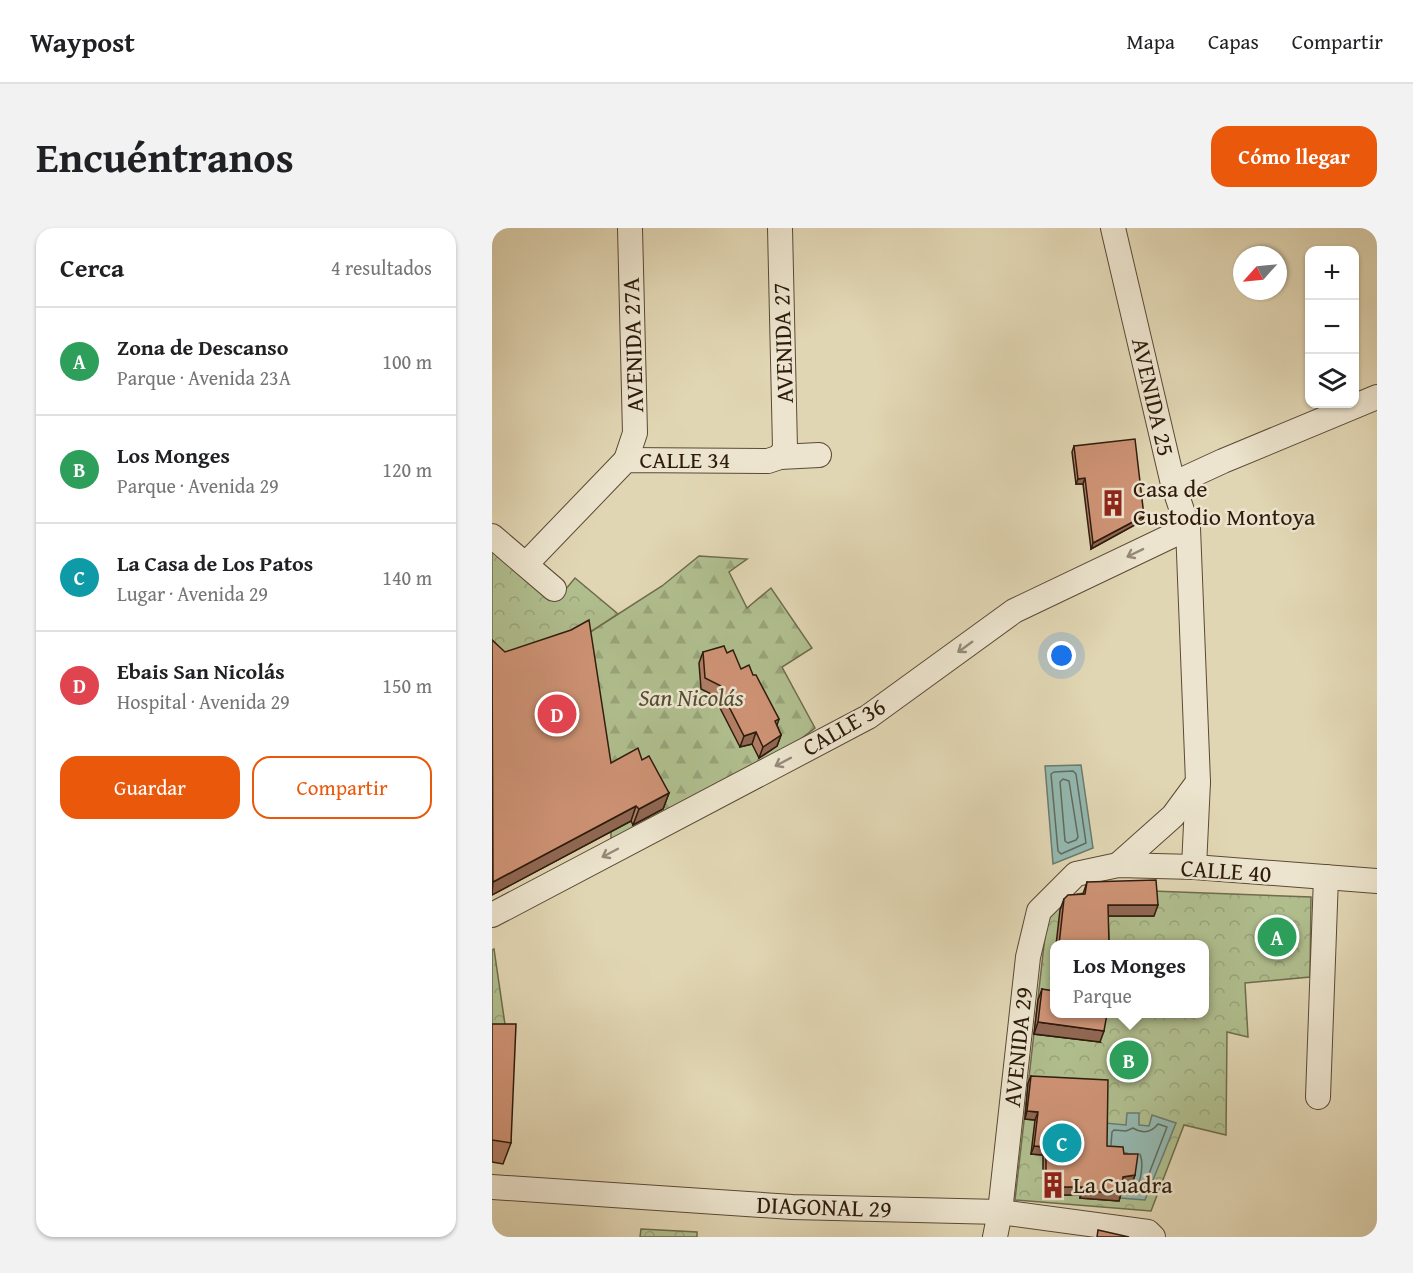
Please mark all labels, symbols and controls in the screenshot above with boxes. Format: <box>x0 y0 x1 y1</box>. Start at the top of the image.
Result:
text: Waypost <box>30 21 135 62</box>
text: Mapa <box>1126 26 1175 57</box>
text: Capas <box>1208 26 1259 57</box>
text: Compartir <box>1292 26 1383 57</box>
text: Encuéntranos <box>36 126 294 187</box>
button: Cómo llegar <box>1211 126 1377 187</box>
north arrow <box>1233 246 1287 300</box>
map controls <box>1305 246 1359 408</box>
button: + <box>1305 246 1359 300</box>
text: Cerca <box>60 248 124 287</box>
text: 4 resultados <box>331 253 432 282</box>
street label: AVENIDA 27A <box>613 277 652 413</box>
street label: AVENIDA 27 <box>763 282 802 404</box>
button: − <box>1305 300 1359 354</box>
text: Zona de Descanso <box>117 331 288 363</box>
street label: AVENIDA 25 <box>1123 334 1184 460</box>
text: A <box>73 347 86 376</box>
text: 100 m <box>382 347 432 376</box>
button: layers <box>1305 354 1359 408</box>
text: Parque · Avenida 23A <box>117 363 291 392</box>
text: Los Monges <box>117 439 230 471</box>
street label: CALLE 34 <box>640 442 730 477</box>
text: B <box>73 455 86 484</box>
text: 120 m <box>382 455 432 484</box>
text: Parque · Avenida 29 <box>117 471 279 500</box>
place label: Casa de Custodio Montoya <box>1133 471 1316 534</box>
building icon: Casa de Custodio Montoya <box>1098 488 1128 518</box>
text: La Casa de Los Patos <box>117 547 313 579</box>
one-way arrow <box>1127 548 1145 560</box>
text: C <box>74 563 85 592</box>
text: 140 m <box>382 563 432 592</box>
text: Lugar · Avenida 29 <box>117 579 268 608</box>
one-way arrow <box>957 641 973 653</box>
your location <box>1047 641 1076 670</box>
text: Ebais San Nicolás <box>117 655 285 687</box>
text: D <box>73 671 86 700</box>
text: 150 m <box>382 671 432 700</box>
park label: San Nicolás <box>638 680 744 715</box>
text: Hospital · Avenida 29 <box>117 687 290 716</box>
street label: CALLE 36 <box>796 689 892 764</box>
pin: D <box>538 692 576 736</box>
button: Guardar <box>60 756 240 819</box>
button: Compartir <box>252 756 432 819</box>
one-way arrow <box>774 757 792 768</box>
one-way arrow <box>602 847 619 859</box>
street label: CALLE 40 <box>1180 850 1273 891</box>
pin: A <box>1258 914 1296 960</box>
popup <box>1050 940 1209 1018</box>
text: Los Monges <box>1073 949 1186 981</box>
text: Parque <box>1073 981 1132 1010</box>
street label: AVENIDA 29 <box>994 985 1041 1109</box>
pin: B <box>1110 1038 1148 1082</box>
pin: C <box>1042 1120 1082 1166</box>
place label: La Cuadra <box>1073 1167 1173 1202</box>
building icon: La Cuadra <box>1038 1170 1068 1200</box>
street label: DIAGONAL 29 <box>756 1187 892 1226</box>

